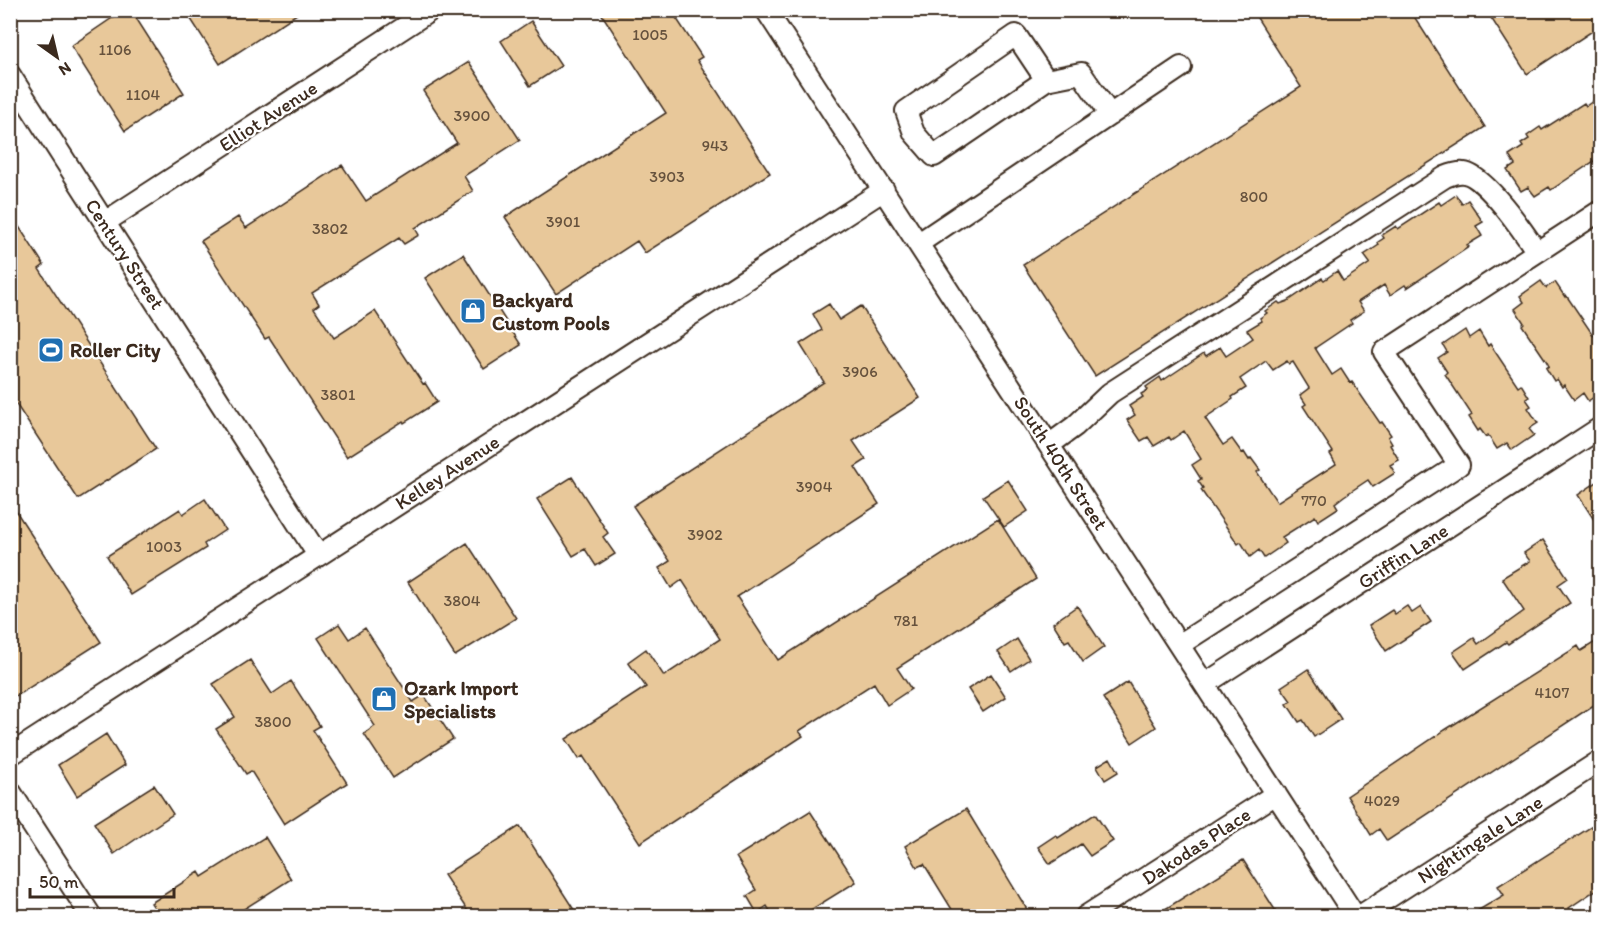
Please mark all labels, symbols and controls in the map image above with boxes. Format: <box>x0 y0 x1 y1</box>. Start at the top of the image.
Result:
house number: 1005 <box>632 25 668 44</box>
north arrow <box>27 27 87 87</box>
house number: 1106 <box>98 40 132 59</box>
text: N <box>55 58 75 80</box>
street label: Elliot Avenue <box>214 75 322 157</box>
house number: 1104 <box>126 85 161 104</box>
house number: 3900 <box>454 106 490 125</box>
house number: 943 <box>702 136 729 155</box>
house number: 3903 <box>649 167 685 186</box>
house number: 800 <box>1240 187 1268 206</box>
street label: Century Street <box>80 194 170 314</box>
house number: 3901 <box>546 212 581 231</box>
house number: 3802 <box>312 219 348 238</box>
place label: Backyard Custom Pools <box>492 288 610 335</box>
shop icon: Backyard Custom Pools <box>458 296 488 326</box>
sports icon: Roller City <box>36 335 66 365</box>
place label: Roller City <box>70 338 161 363</box>
house number: 3906 <box>842 362 878 381</box>
house number: 3801 <box>321 385 356 404</box>
street label: South 40th Street <box>1009 391 1113 535</box>
street label: Kelley Avenue <box>390 429 504 515</box>
house number: 3904 <box>796 477 833 496</box>
house number: 770 <box>1301 491 1327 510</box>
street label: Griffin Lane <box>1353 518 1453 594</box>
house number: 3902 <box>687 525 723 544</box>
house number: 1003 <box>146 537 182 556</box>
house number: 3804 <box>444 591 481 610</box>
house number: 781 <box>894 611 919 630</box>
place label: Ozark Import Specialists <box>404 676 519 724</box>
house number: 4107 <box>1535 683 1569 702</box>
shop icon: Ozark Import Specialists <box>369 684 399 714</box>
house number: 3800 <box>254 712 292 731</box>
street label: Nightingale Lane <box>1413 790 1547 888</box>
house number: 4029 <box>1364 791 1400 810</box>
street label: Dakodas Place <box>1137 802 1255 890</box>
scale bar <box>30 861 174 899</box>
text: 50 m <box>39 871 79 893</box>

